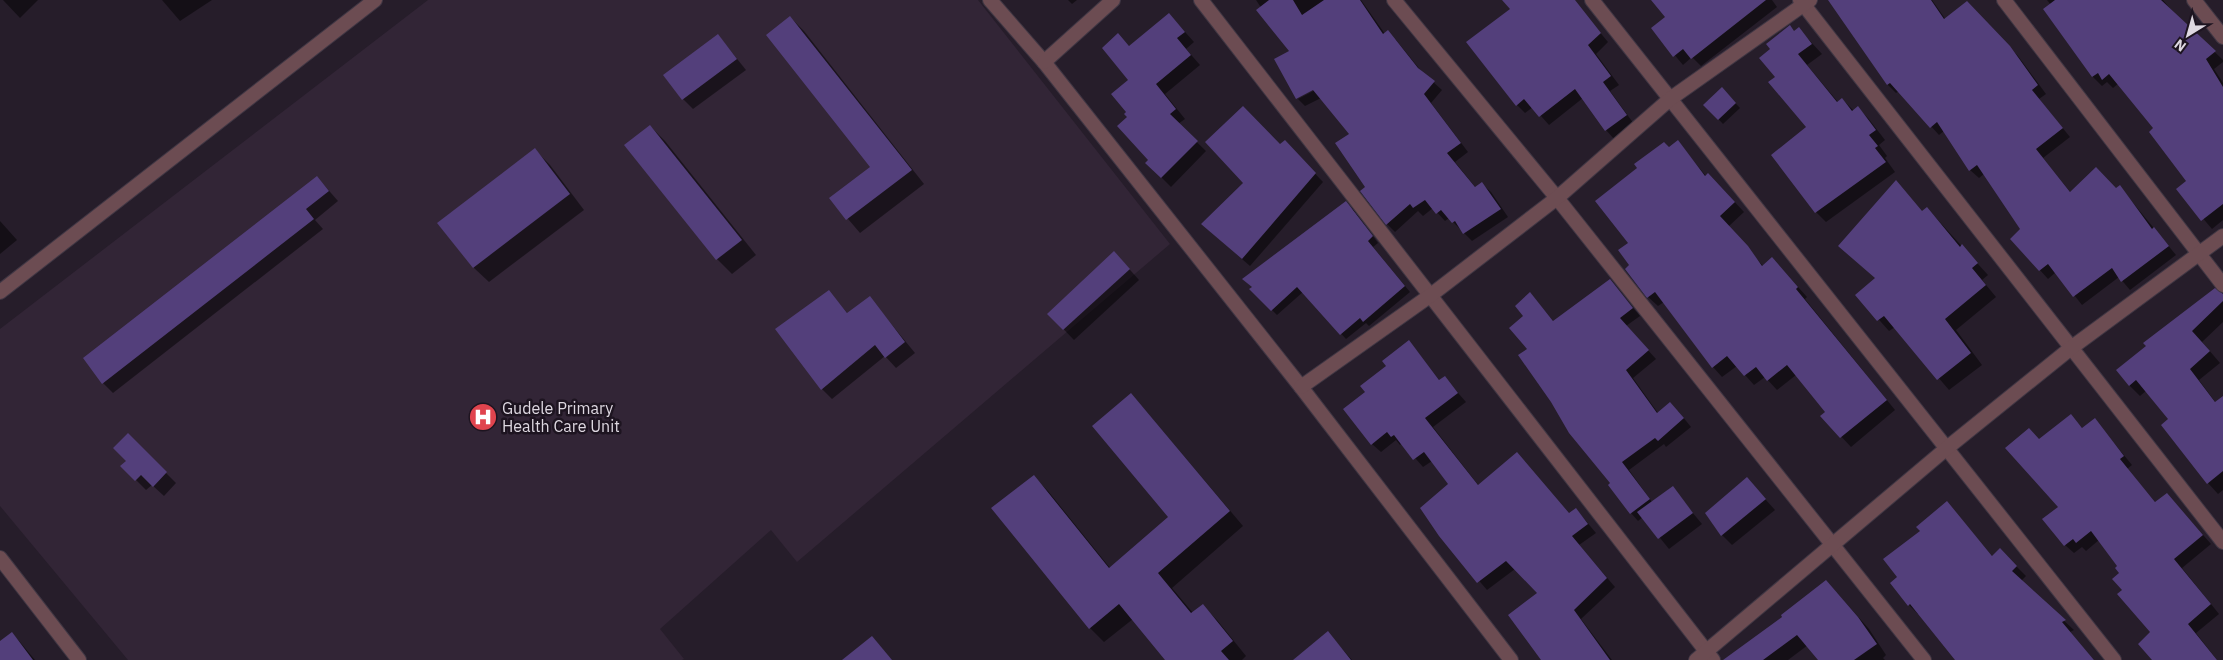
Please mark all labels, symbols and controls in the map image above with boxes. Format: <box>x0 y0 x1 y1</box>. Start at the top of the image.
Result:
north arrow <box>2163 10 2213 60</box>
text: N <box>2171 35 2190 56</box>
place label: Gudele Primary Health Care Unit <box>502 398 620 436</box>
hospital icon: Gudele Primary Health Care Unit <box>468 402 498 432</box>

